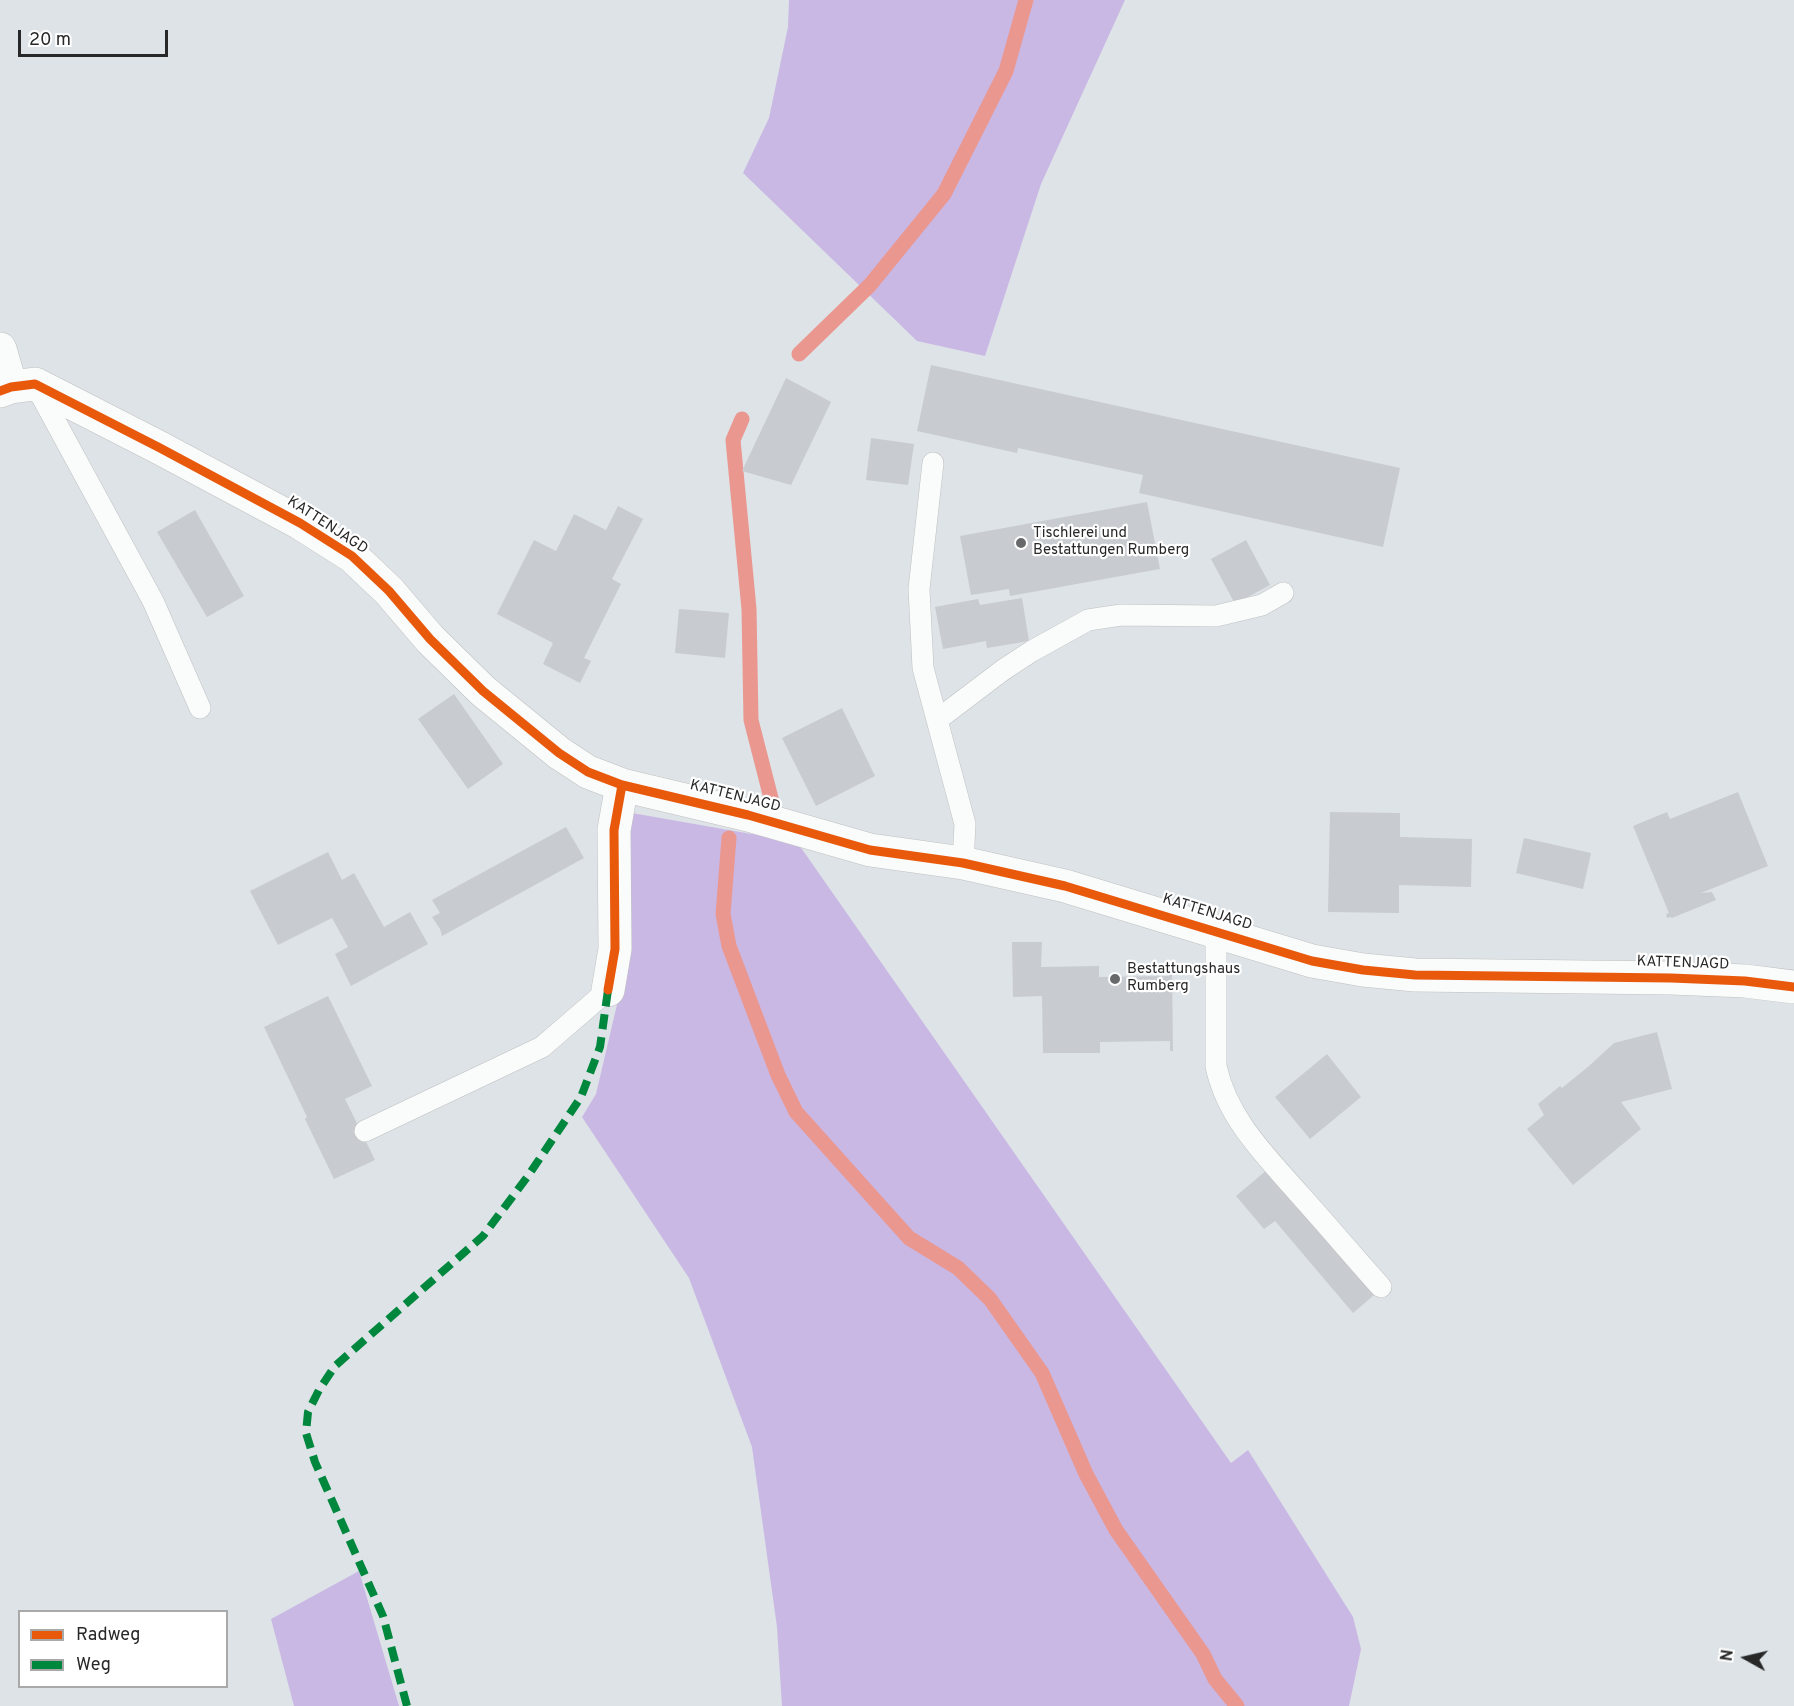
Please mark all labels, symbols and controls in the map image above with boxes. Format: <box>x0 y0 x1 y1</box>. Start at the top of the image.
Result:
scale bar <box>21 18 171 56</box>
text: 20 m <box>29 29 71 52</box>
street label: KATTENJAGD <box>283 493 371 559</box>
place label: Tischlerei und Bestattungen Rumberg <box>1033 525 1189 560</box>
marker: Tischlerei und Bestattungen Rumberg <box>1014 536 1028 550</box>
street label: KATTENJAGD <box>688 777 782 817</box>
street label: KATTENJAGD <box>1160 891 1254 935</box>
street label: KATTENJAGD <box>1636 953 1730 975</box>
place label: Bestattungshaus Rumberg <box>1127 961 1240 996</box>
marker: Bestattungshaus Rumberg <box>1108 972 1122 986</box>
legend <box>18 1610 228 1688</box>
text: Radweg <box>76 1624 140 1647</box>
north arrow <box>1716 1628 1776 1688</box>
text: N <box>1717 1648 1739 1663</box>
text: Weg <box>76 1654 111 1677</box>

